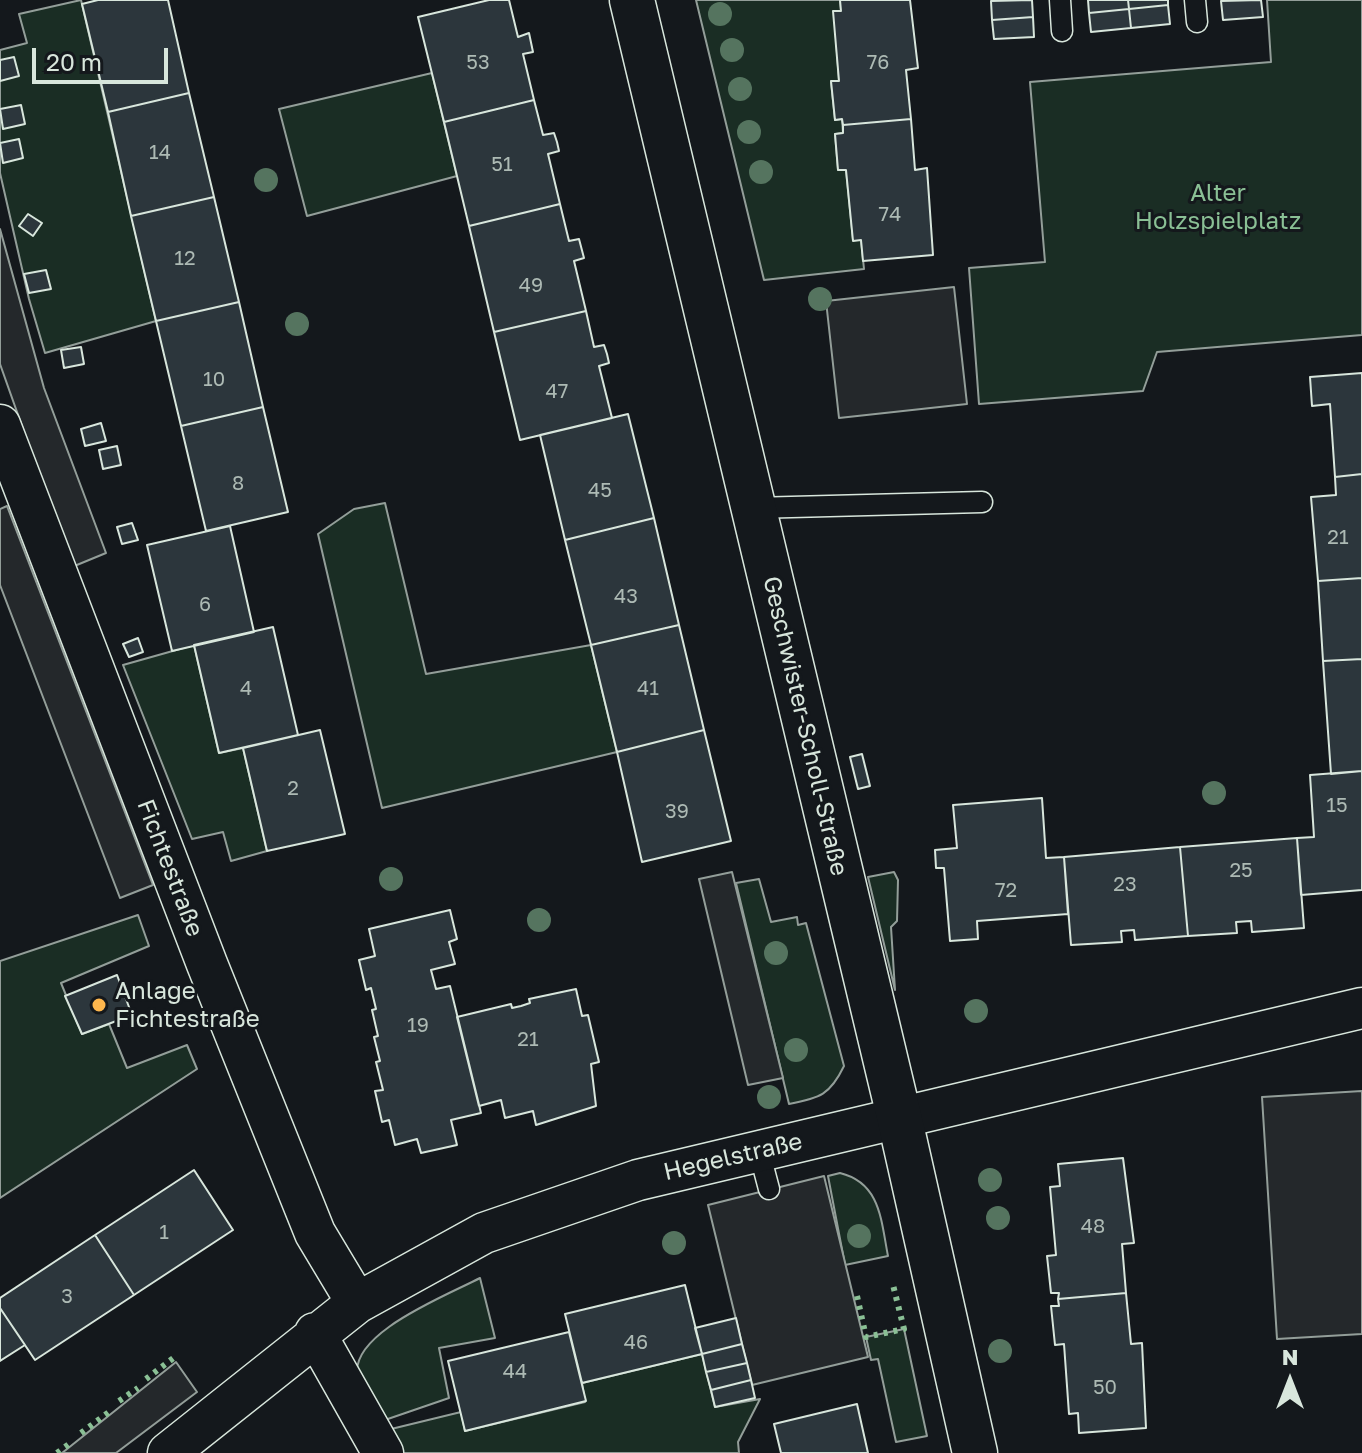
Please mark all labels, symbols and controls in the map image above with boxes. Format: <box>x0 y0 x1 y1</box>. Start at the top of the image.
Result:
scale bar <box>36 32 172 82</box>
text: 20 m <box>46 47 102 76</box>
house number: 53 <box>466 51 490 75</box>
house number: 76 <box>867 51 889 75</box>
house number: 14 <box>149 141 171 165</box>
house number: 51 <box>491 153 513 177</box>
park label: Alter Holzspielplatz <box>1135 179 1301 235</box>
house number: 74 <box>879 203 901 227</box>
house number: 12 <box>174 247 196 271</box>
house number: 49 <box>519 274 543 298</box>
house number: 10 <box>203 368 225 392</box>
house number: 47 <box>546 380 568 404</box>
house number: 8 <box>232 472 244 496</box>
house number: 45 <box>588 479 612 503</box>
house number: 21 <box>1327 526 1349 550</box>
street label: Geschwister-Scholl-Straße <box>757 573 853 879</box>
house number: 43 <box>614 585 638 609</box>
house number: 6 <box>199 593 211 617</box>
house number: 4 <box>240 677 252 701</box>
house number: 41 <box>637 677 659 701</box>
house number: 2 <box>287 777 299 801</box>
house number: 15 <box>1326 794 1348 818</box>
street label: Fichtestraße <box>131 795 209 941</box>
house number: 39 <box>665 800 689 824</box>
house number: 25 <box>1229 859 1253 883</box>
house number: 23 <box>1113 873 1137 897</box>
house number: 72 <box>995 879 1017 903</box>
place label: Anlage Fichtestraße <box>115 977 260 1033</box>
marker: Anlage Fichtestraße <box>90 996 108 1014</box>
house number: 19 <box>407 1014 429 1038</box>
house number: 21 <box>517 1028 539 1052</box>
street label: Hegelstraße <box>661 1127 805 1187</box>
house number: 48 <box>1081 1215 1105 1239</box>
house number: 1 <box>159 1221 169 1245</box>
house number: 3 <box>61 1285 73 1309</box>
house number: 46 <box>624 1331 648 1355</box>
north arrow <box>1250 1341 1330 1421</box>
text: N <box>1282 1343 1298 1370</box>
house number: 44 <box>503 1360 527 1384</box>
house number: 50 <box>1093 1376 1117 1400</box>

